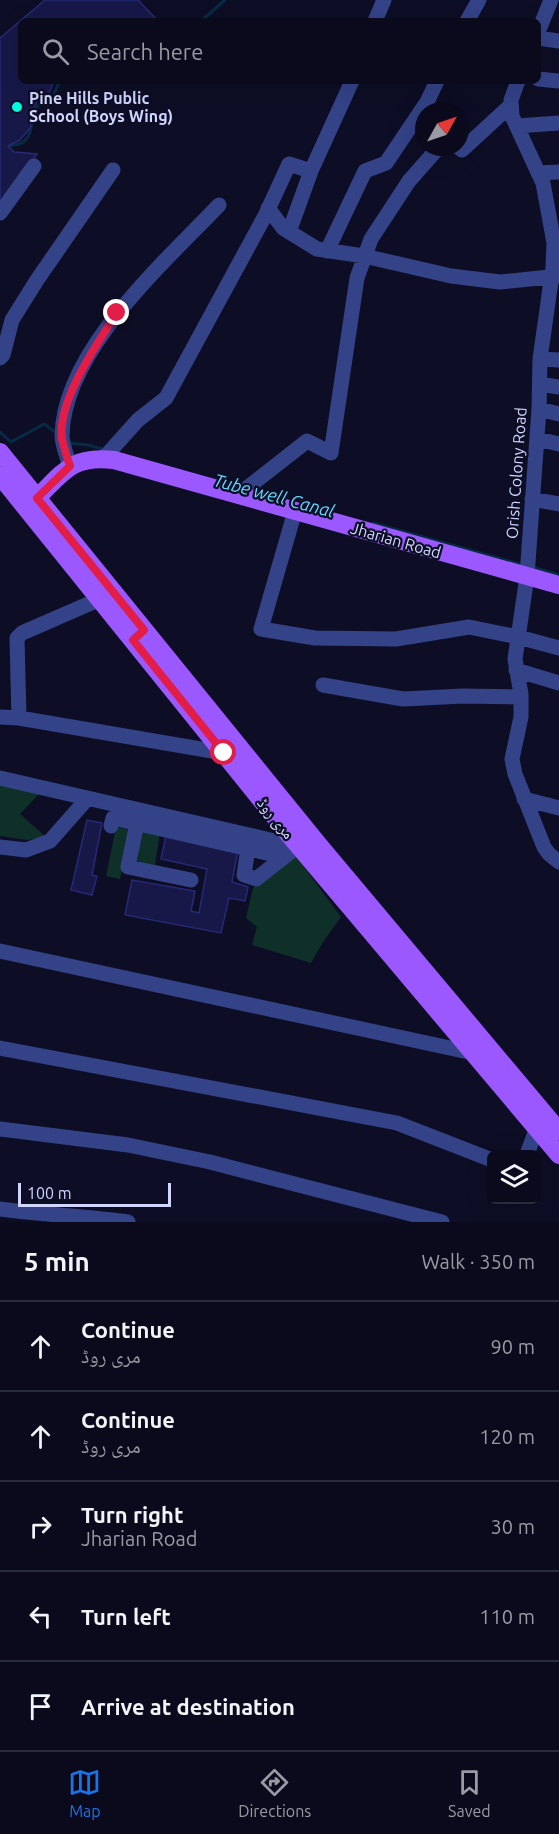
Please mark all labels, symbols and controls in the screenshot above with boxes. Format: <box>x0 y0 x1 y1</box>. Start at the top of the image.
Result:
search box <box>18 18 541 84</box>
icon: search <box>39 35 72 68</box>
text: Search here <box>87 39 203 64</box>
place label: Pine Hills Public School (Boys Wing) <box>29 89 173 126</box>
marker: Pine Hills Public School (Boys Wing) <box>10 100 24 114</box>
north arrow <box>415 102 469 156</box>
route end <box>103 299 129 325</box>
street label: Orish Colony Road <box>502 406 530 540</box>
water label: Tube well Canal <box>212 469 337 521</box>
street label: Jharian Road <box>349 519 443 561</box>
route start <box>210 739 236 765</box>
street label: مری روڈ <box>252 794 298 843</box>
map controls <box>487 1150 541 1204</box>
button: layers <box>487 1150 541 1204</box>
scale bar <box>18 1180 171 1208</box>
text: 100 m <box>27 1184 72 1202</box>
text: 5 min <box>24 1247 90 1276</box>
text: Walk · 350 m <box>422 1250 535 1273</box>
text: Continue <box>81 1317 175 1342</box>
icon: ahead <box>24 1330 57 1363</box>
text: 90 m <box>491 1335 535 1358</box>
text: مری روڈ <box>81 1344 141 1367</box>
text: Continue <box>81 1407 175 1432</box>
icon: ahead <box>24 1420 57 1453</box>
text: 120 m <box>479 1425 535 1448</box>
text: مری روڈ <box>81 1434 141 1457</box>
text: Turn right <box>81 1502 183 1527</box>
icon: right <box>24 1510 57 1543</box>
text: 30 m <box>491 1515 535 1538</box>
text: Jharian Road <box>81 1527 197 1550</box>
icon: left <box>24 1600 57 1633</box>
text: Turn left <box>81 1604 171 1629</box>
text: 110 m <box>479 1605 535 1628</box>
icon: arrive <box>24 1690 57 1723</box>
text: Arrive at destination <box>81 1694 295 1719</box>
tab: Map <box>68 1766 101 1820</box>
tab: Directions <box>238 1766 311 1820</box>
tab: Saved <box>448 1766 491 1820</box>

